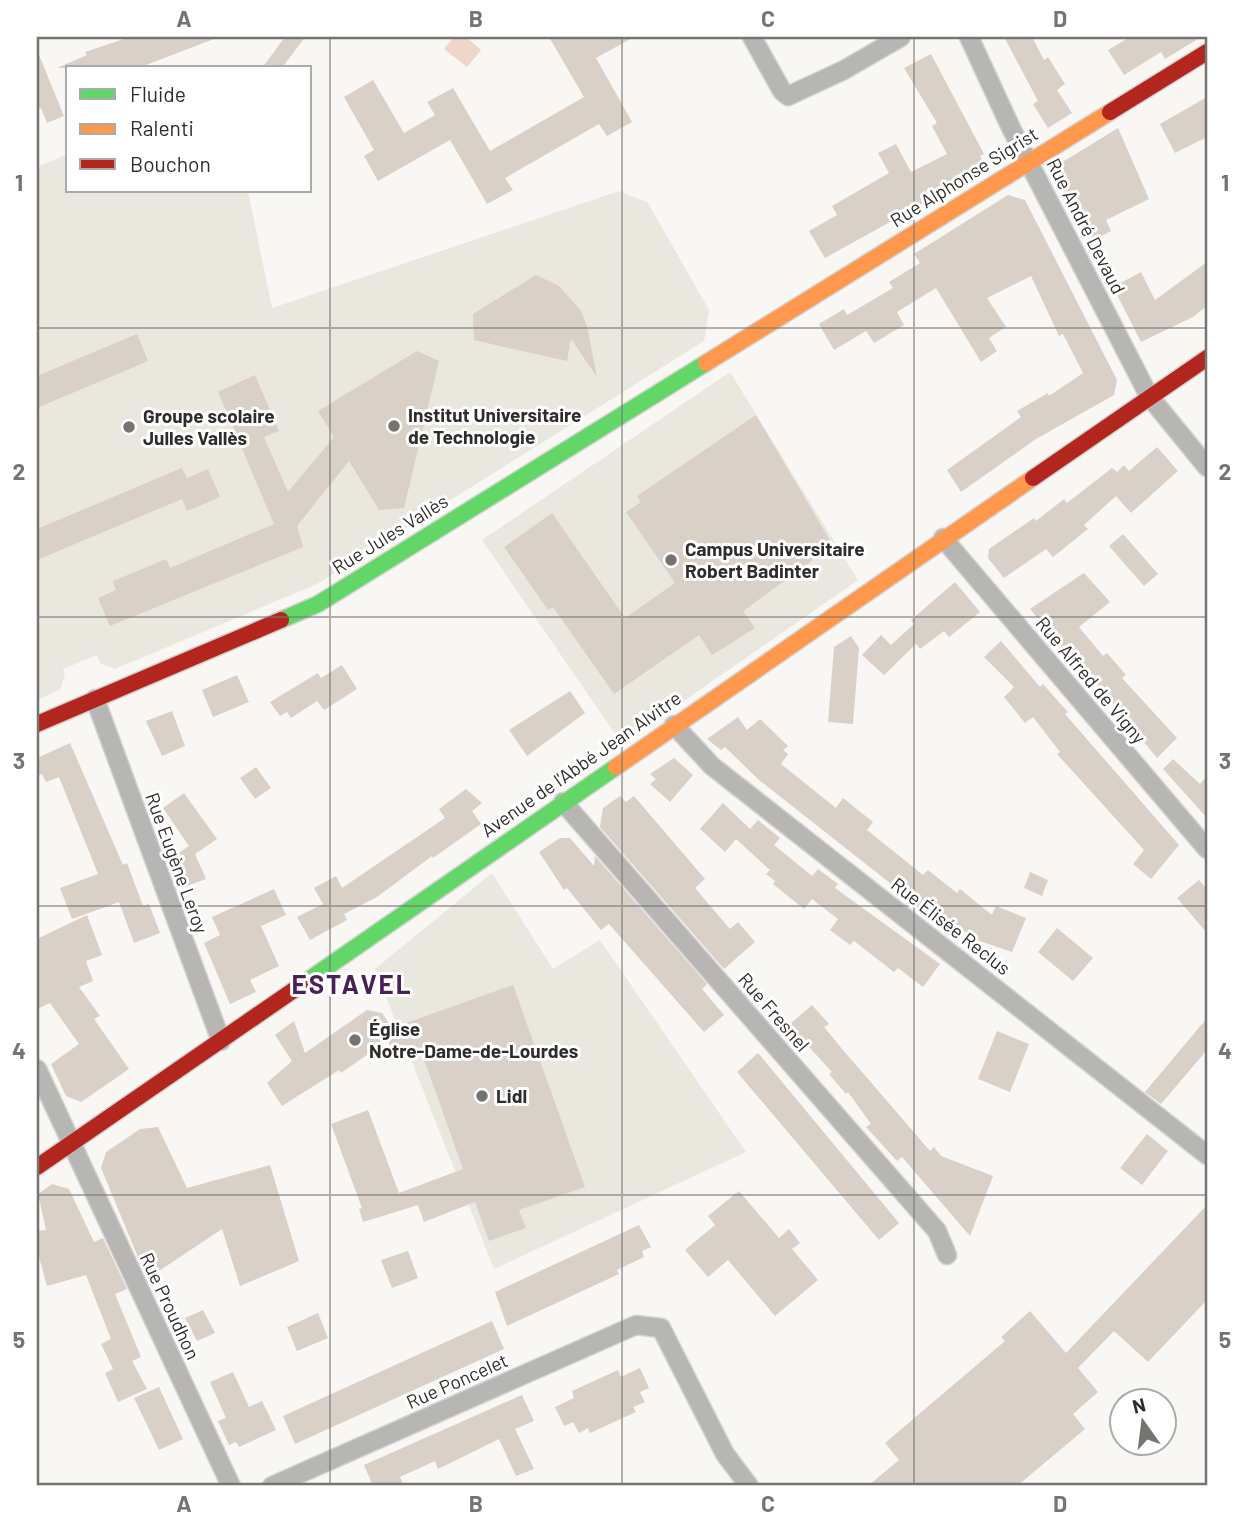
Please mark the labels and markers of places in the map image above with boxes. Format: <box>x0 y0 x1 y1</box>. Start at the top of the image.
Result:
place label: Institut Universitaire de Technologie <box>408 403 581 448</box>
place label: Groupe scolaire Julles Vallès <box>143 404 275 449</box>
marker: Institut Universitaire de Technologie <box>386 418 402 434</box>
marker: Groupe scolaire Julles Vallès <box>121 419 137 435</box>
place label: Campus Universitaire Robert Badinter <box>685 537 865 582</box>
marker: Campus Universitaire Robert Badinter <box>663 552 679 568</box>
place label: Église Notre-Dame-de-Lourdes <box>369 1017 578 1062</box>
marker: Église Notre-Dame-de-Lourdes <box>347 1032 363 1048</box>
place label: Lidl <box>496 1084 527 1107</box>
marker: Lidl <box>474 1088 490 1104</box>

